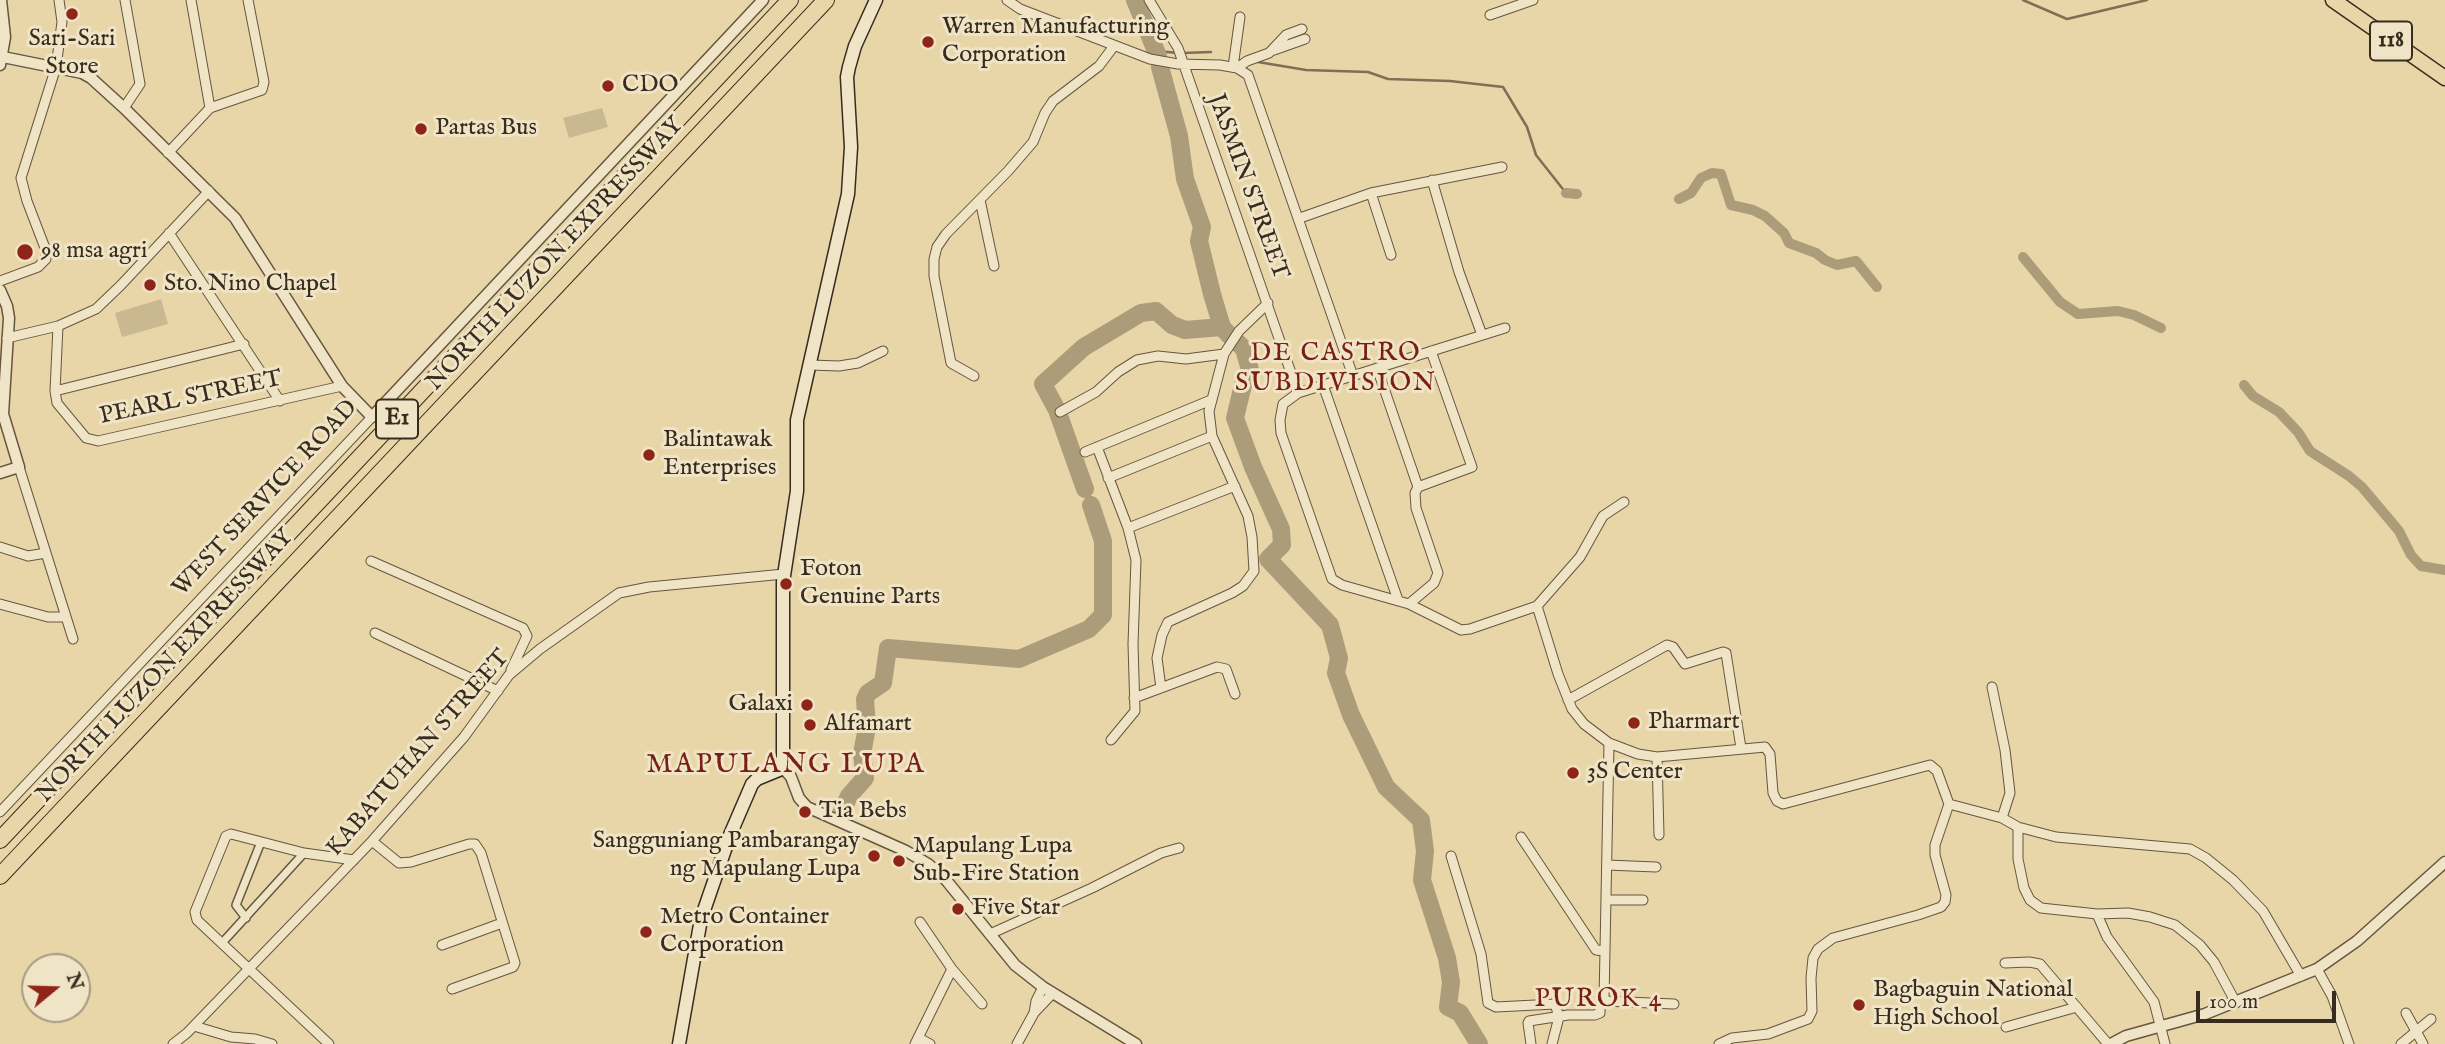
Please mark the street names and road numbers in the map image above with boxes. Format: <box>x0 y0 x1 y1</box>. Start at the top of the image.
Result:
road number: 118 <box>2370 22 2412 60</box>
street label: JASMIN STREET <box>1200 90 1294 284</box>
street label: NORTH LUZON EXPRESSWAY <box>421 112 691 398</box>
street label: PEARL STREET <box>97 366 285 432</box>
street label: WEST SERVICE ROAD <box>167 395 365 603</box>
road number: E1 <box>376 400 418 438</box>
street label: NORTH LUZON EXPRESSWAY <box>31 524 301 810</box>
street label: KABATUHAN STREET <box>321 645 517 863</box>

